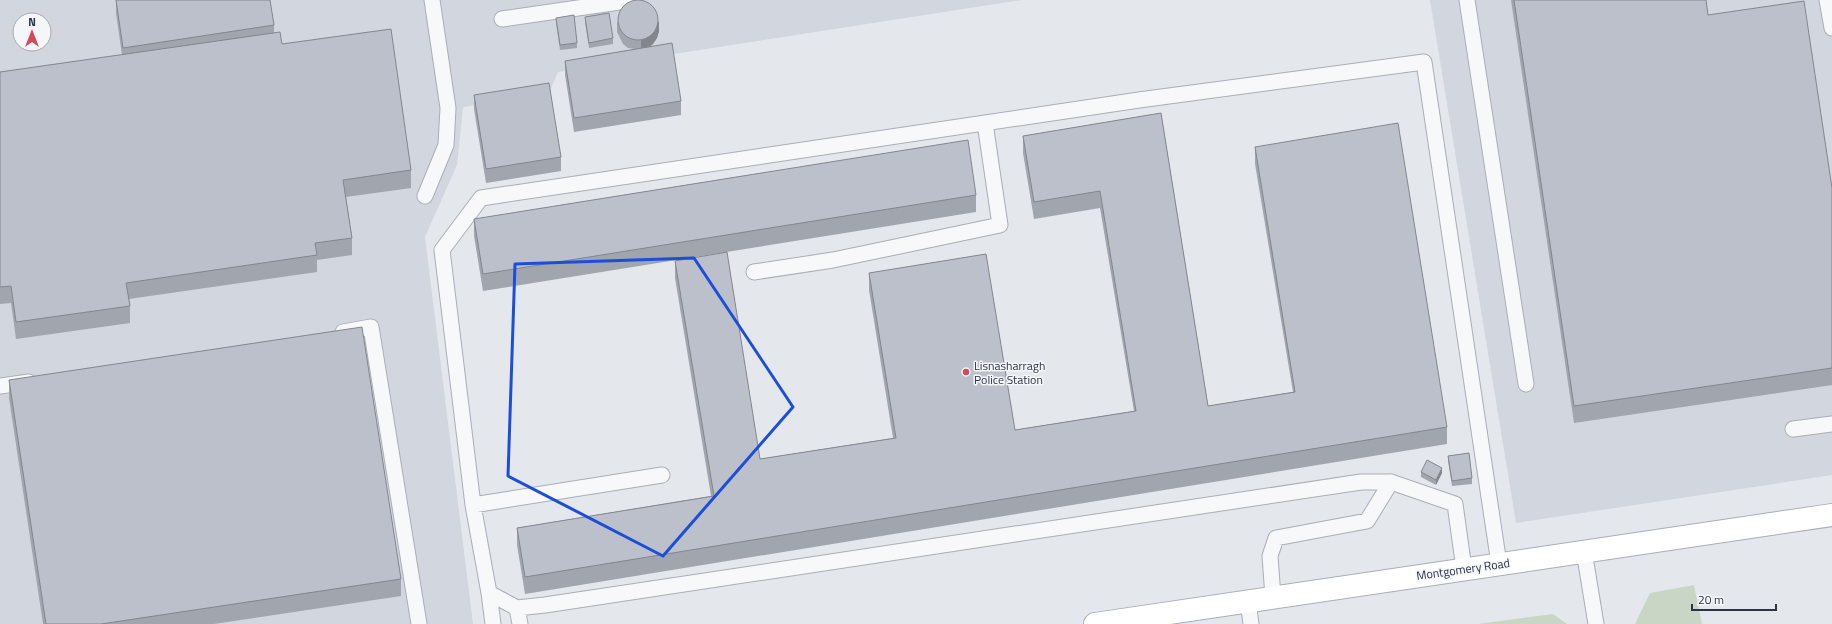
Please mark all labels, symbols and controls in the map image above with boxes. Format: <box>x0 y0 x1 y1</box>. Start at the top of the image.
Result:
north arrow <box>12 12 52 52</box>
text: N <box>28 14 36 30</box>
place label: Lisnasharragh Police Station <box>974 356 1045 389</box>
marker: Lisnasharragh Police Station <box>961 367 971 377</box>
street label: Montgomery Road <box>1415 553 1511 585</box>
scale bar <box>1692 586 1776 612</box>
text: 20 m <box>1698 590 1724 609</box>

